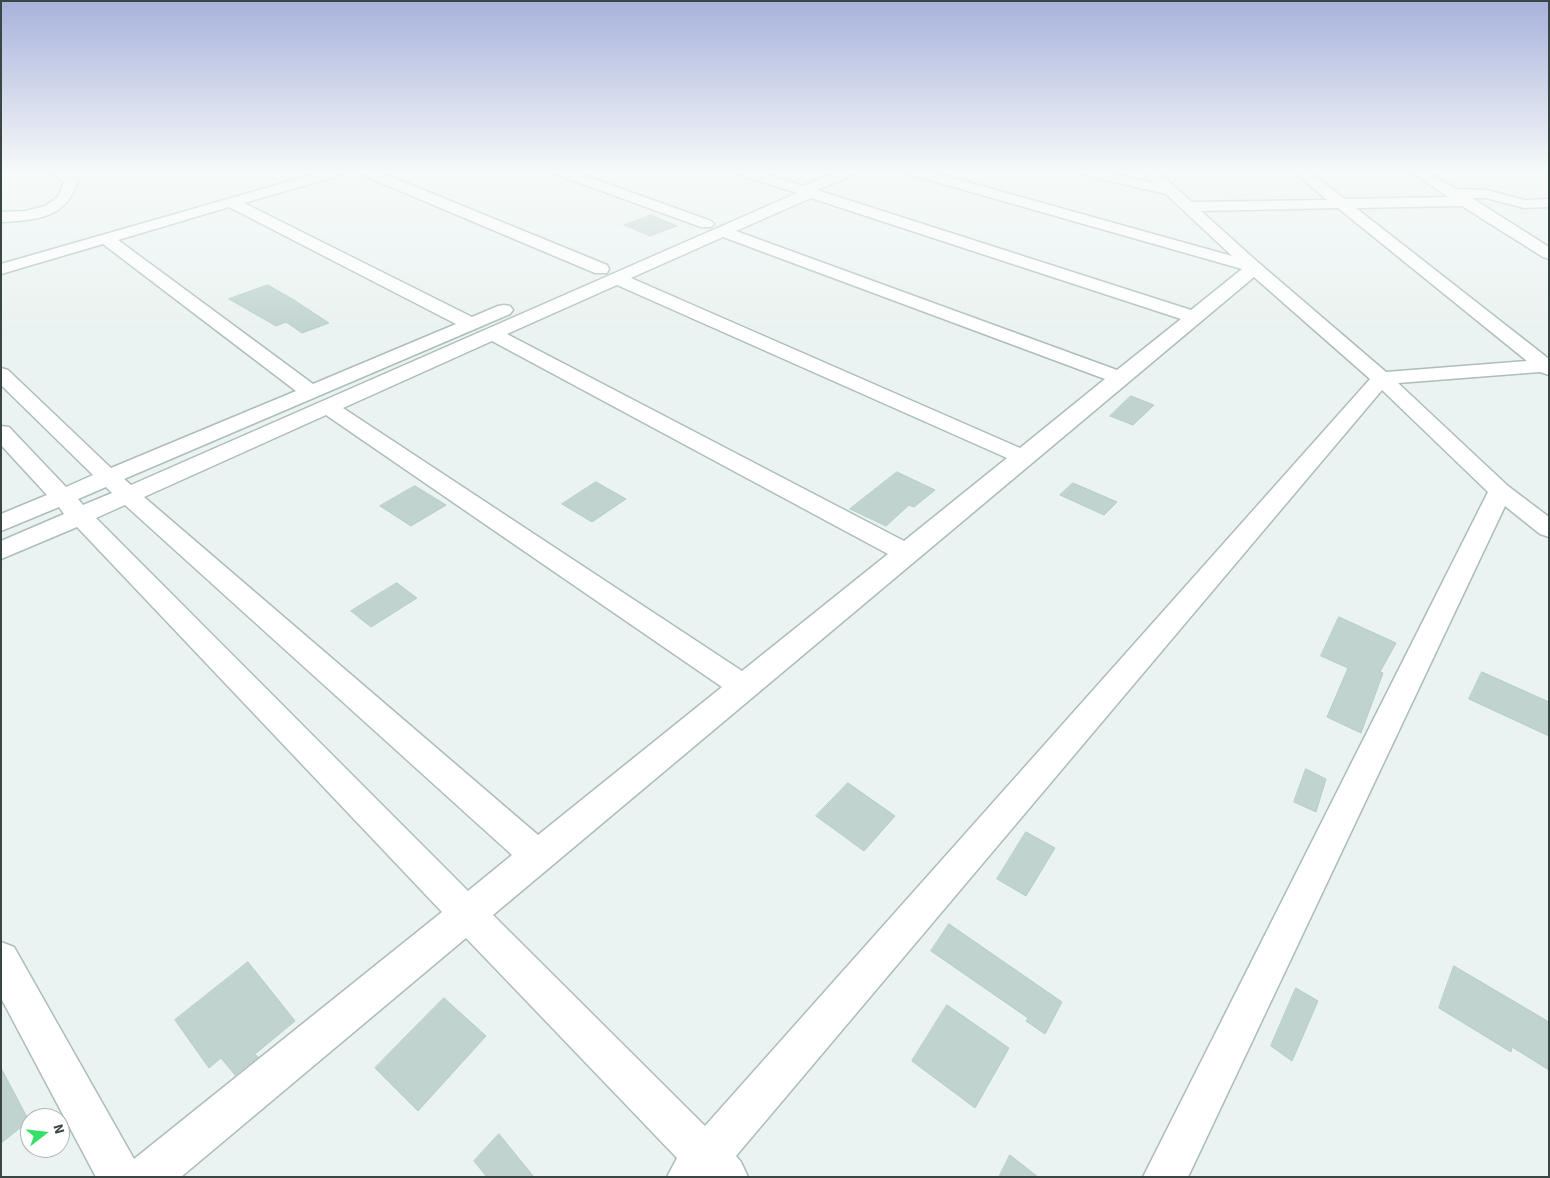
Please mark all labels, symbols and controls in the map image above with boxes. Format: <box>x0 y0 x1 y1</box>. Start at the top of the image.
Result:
north arrow <box>20 1108 70 1158</box>
text: N <box>48 1122 69 1136</box>

